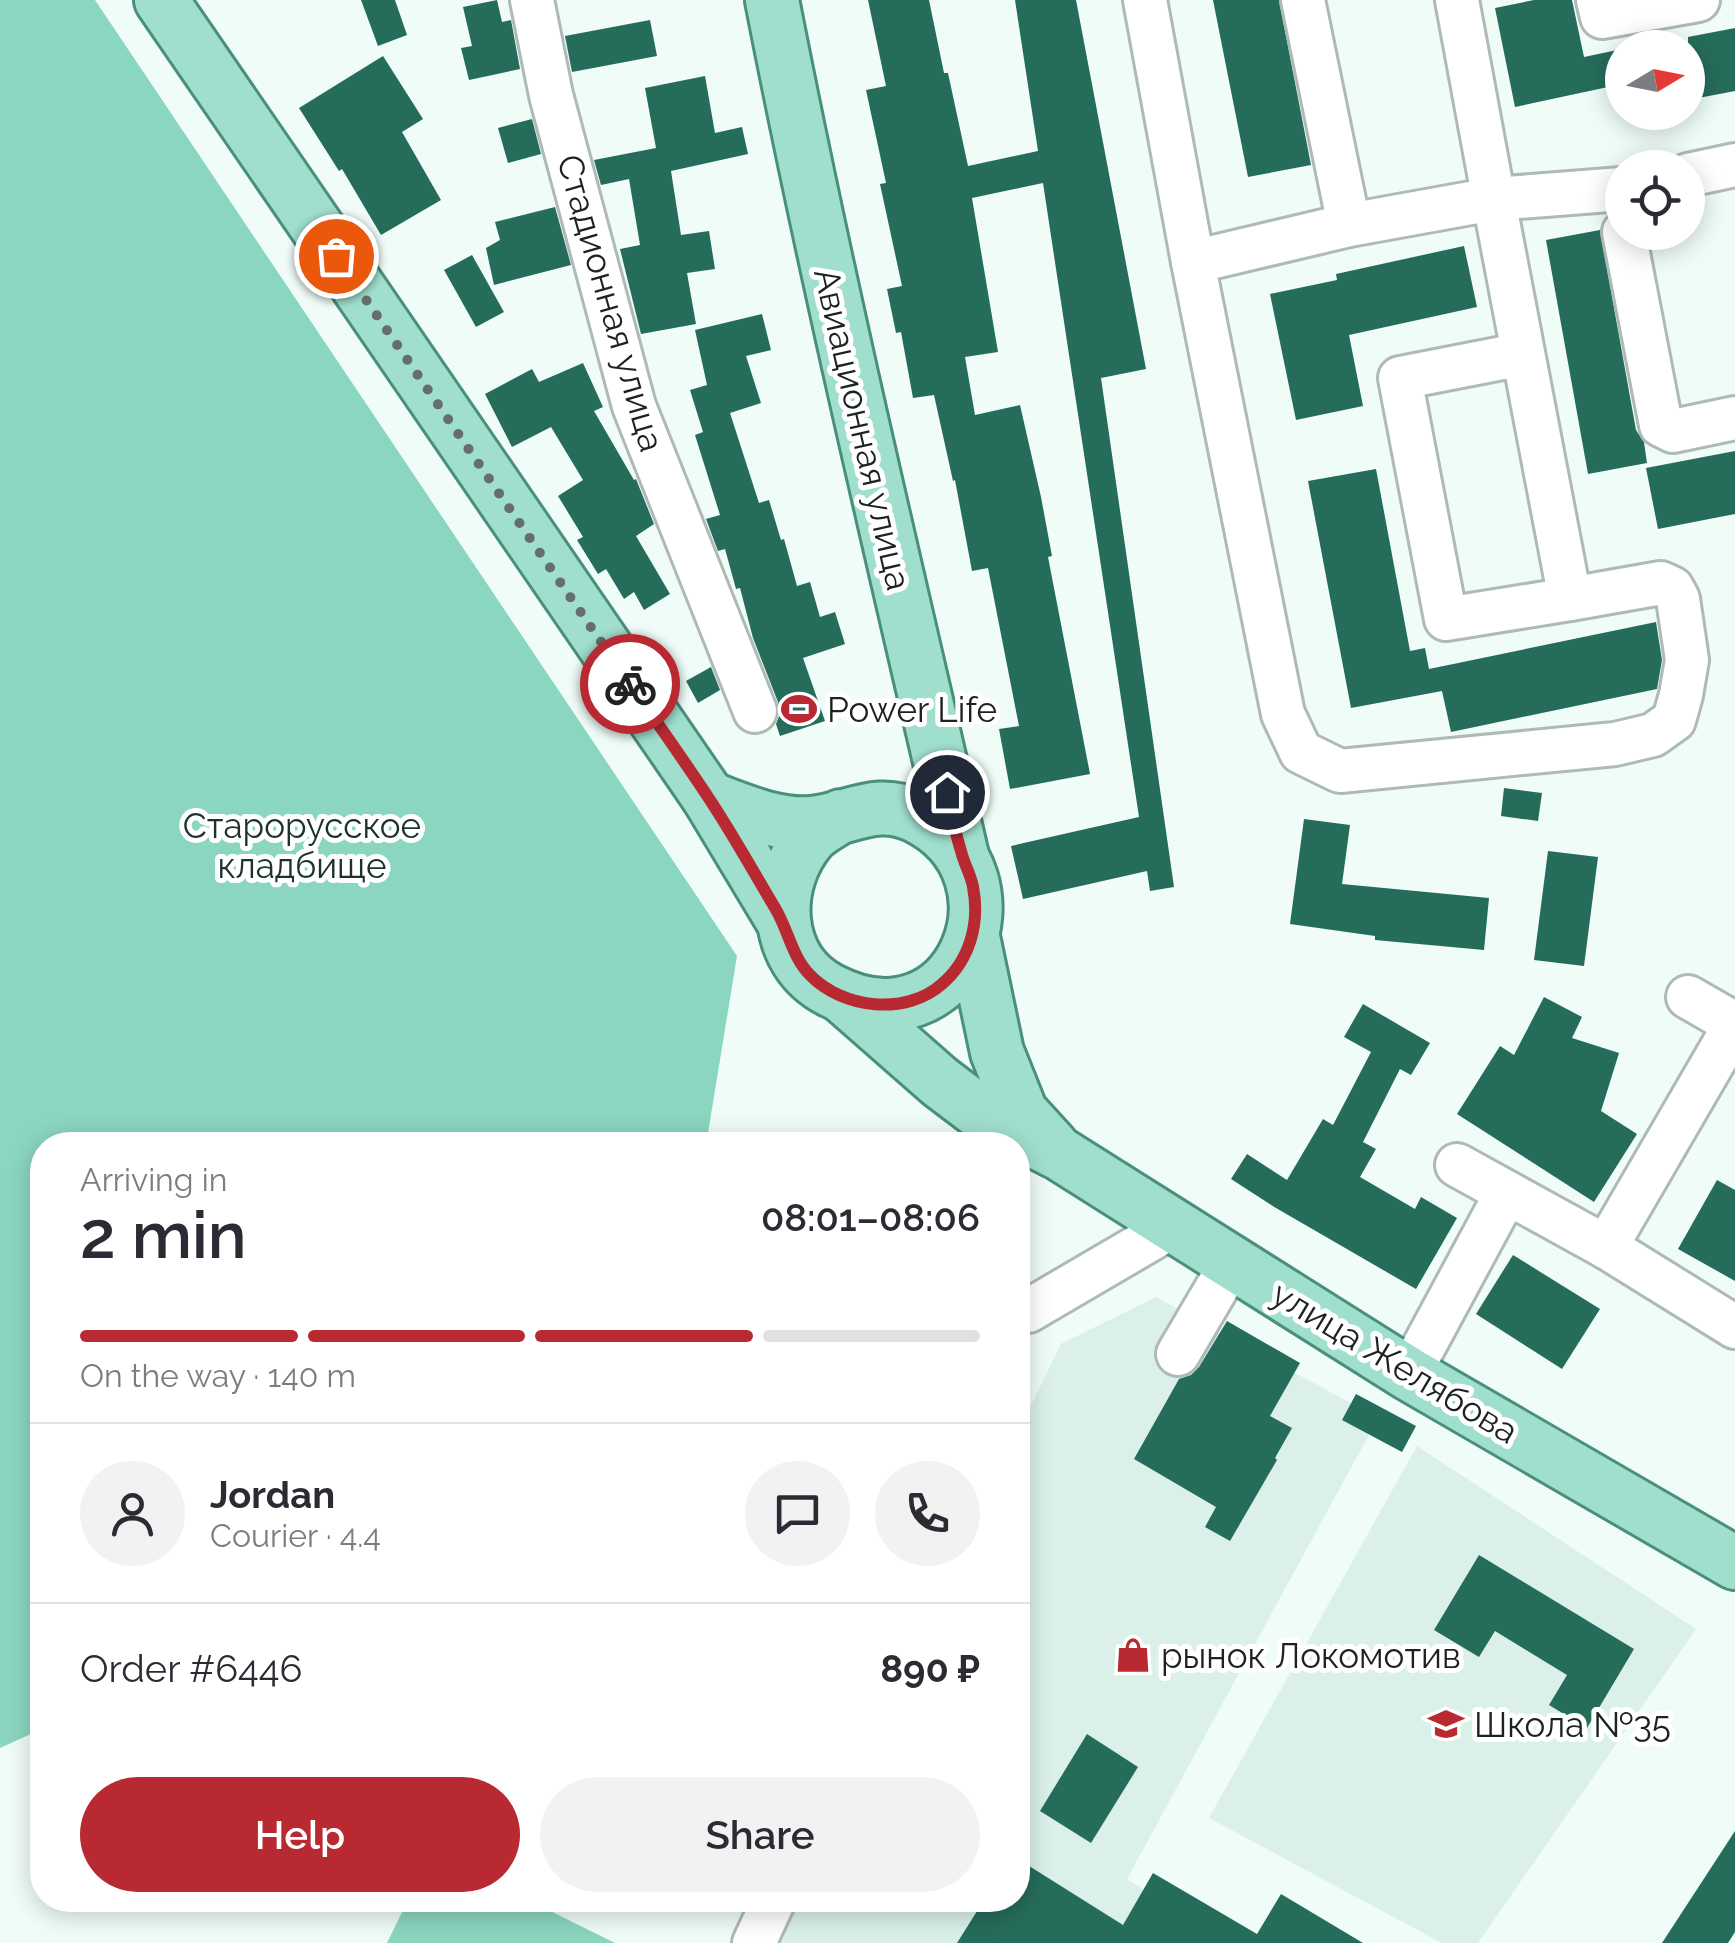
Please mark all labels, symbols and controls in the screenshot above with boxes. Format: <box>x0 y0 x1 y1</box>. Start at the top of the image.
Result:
north arrow <box>1605 30 1705 130</box>
map controls <box>1605 30 1705 250</box>
street label: Стадионная улица <box>549 150 673 456</box>
button: locate <box>1605 150 1705 250</box>
pin <box>294 214 379 299</box>
icon: bag <box>309 229 364 284</box>
street label: Авиационная улица <box>806 264 920 594</box>
courier <box>580 634 680 734</box>
icon: bike <box>603 657 658 712</box>
place label: Power Life <box>827 689 997 730</box>
sports icon: Power Life <box>780 690 818 728</box>
pin <box>905 750 990 835</box>
icon: home <box>920 765 975 820</box>
park label: Старорусское кладбище <box>183 805 421 886</box>
text: Arriving in <box>80 1161 227 1198</box>
text: 08:01–08:06 <box>761 1195 980 1240</box>
text: 2 min <box>80 1197 247 1273</box>
street label: улица Желябова <box>1265 1272 1525 1452</box>
text: On the way · 140 m <box>80 1357 356 1394</box>
button: person <box>80 1461 185 1566</box>
button: chat <box>745 1461 850 1566</box>
button: phone <box>875 1461 980 1566</box>
text: Jordan <box>210 1472 335 1517</box>
text: Courier · 4.4 <box>210 1517 381 1554</box>
place label: рынок Локомотив <box>1161 1635 1461 1676</box>
shop icon: рынок Локомотив <box>1114 1636 1152 1674</box>
text: Order #6446 <box>80 1646 302 1691</box>
text: 890 ₽ <box>880 1646 980 1691</box>
place label: Школа №35 <box>1474 1704 1671 1745</box>
school or university icon: Школа №35 <box>1427 1705 1465 1743</box>
button: Help <box>80 1777 520 1892</box>
button: Share <box>540 1777 980 1892</box>

